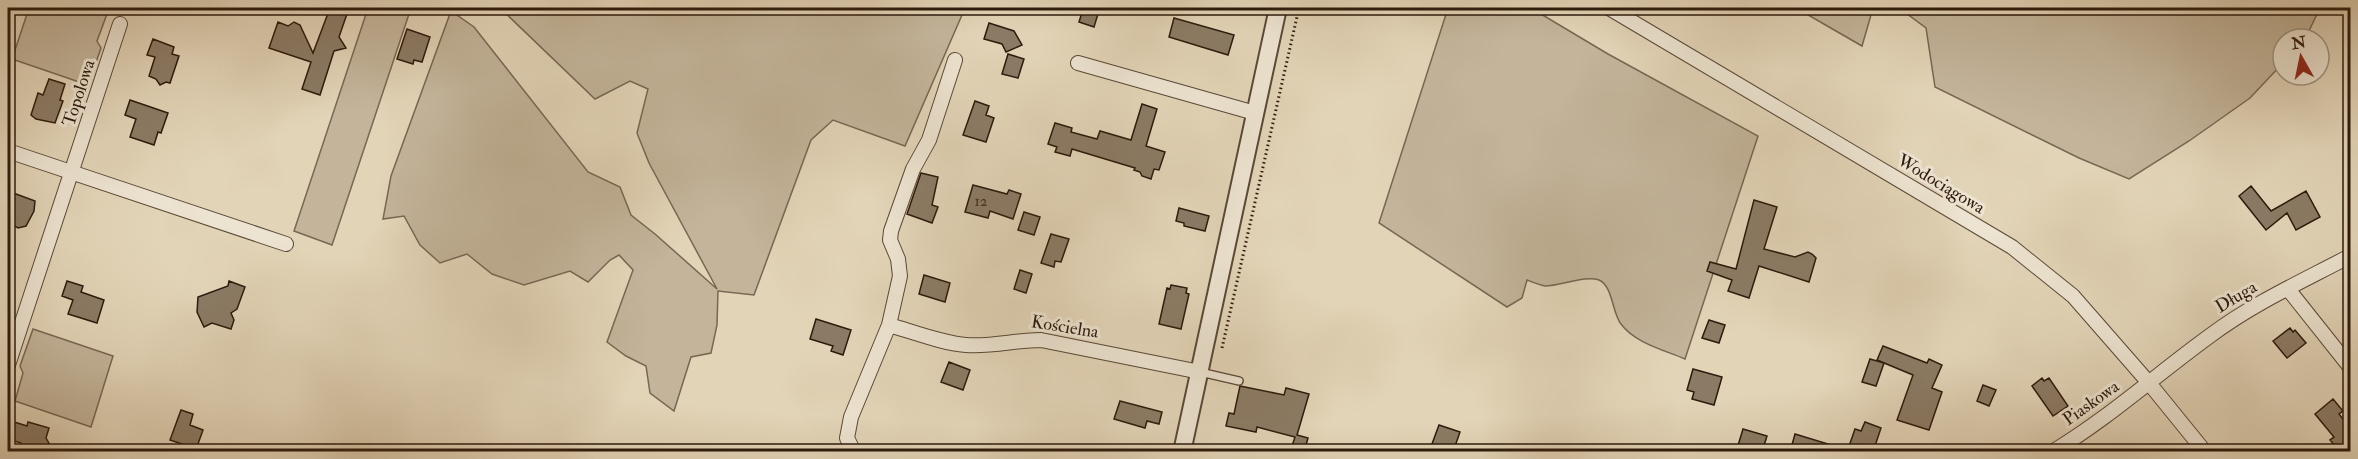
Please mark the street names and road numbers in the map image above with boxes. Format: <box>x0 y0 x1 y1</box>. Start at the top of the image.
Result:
street label: Topolowa <box>57 56 101 129</box>
street label: Wodociągowa <box>1892 148 1990 219</box>
street label: Długa <box>2211 275 2262 318</box>
street label: Kościelna <box>1030 310 1101 344</box>
street label: Piaskowa <box>2058 375 2124 431</box>

